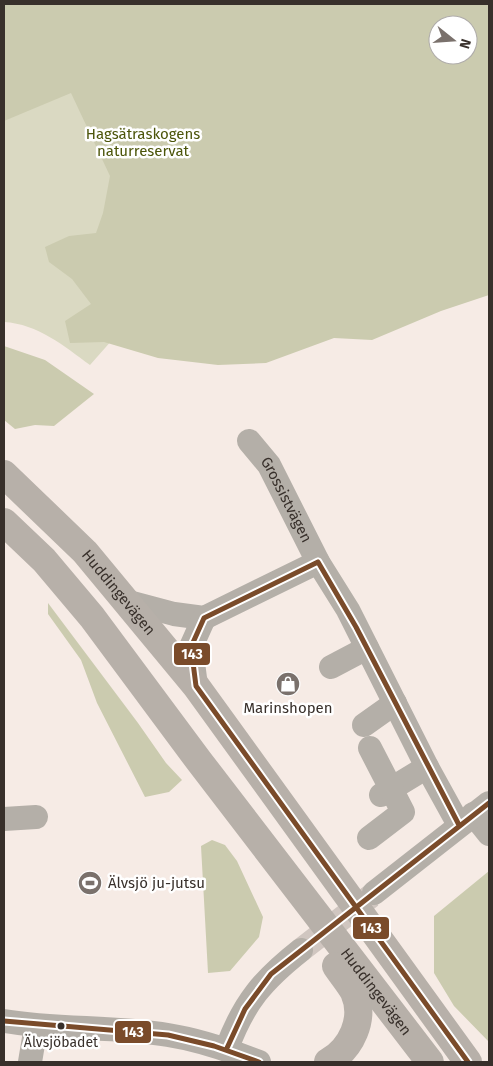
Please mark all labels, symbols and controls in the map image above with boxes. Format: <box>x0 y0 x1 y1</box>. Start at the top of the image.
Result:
north arrow <box>428 15 478 65</box>
text: N <box>455 37 474 51</box>
park label: Hagsätraskogens naturreservat <box>86 125 200 160</box>
street label: Grossistvägen <box>257 453 316 545</box>
street label: Huddingevägen <box>78 546 159 639</box>
line badge: 143 <box>173 642 211 666</box>
text: 143 <box>181 646 203 663</box>
shop icon: Marinshopen <box>275 671 301 697</box>
place label: Marinshopen <box>243 699 333 717</box>
sports icon: Älvsjö ju-jutsu <box>77 870 103 896</box>
place label: Älvsjö ju-jutsu <box>108 874 205 892</box>
line badge: 143 <box>352 916 390 940</box>
text: 143 <box>360 920 382 937</box>
street label: Huddingevägen <box>337 945 415 1039</box>
line badge: 143 <box>114 1020 152 1044</box>
marker: Älvsjöbadet <box>56 1021 66 1031</box>
text: 143 <box>122 1024 144 1041</box>
place label: Älvsjöbadet <box>24 1034 99 1051</box>

